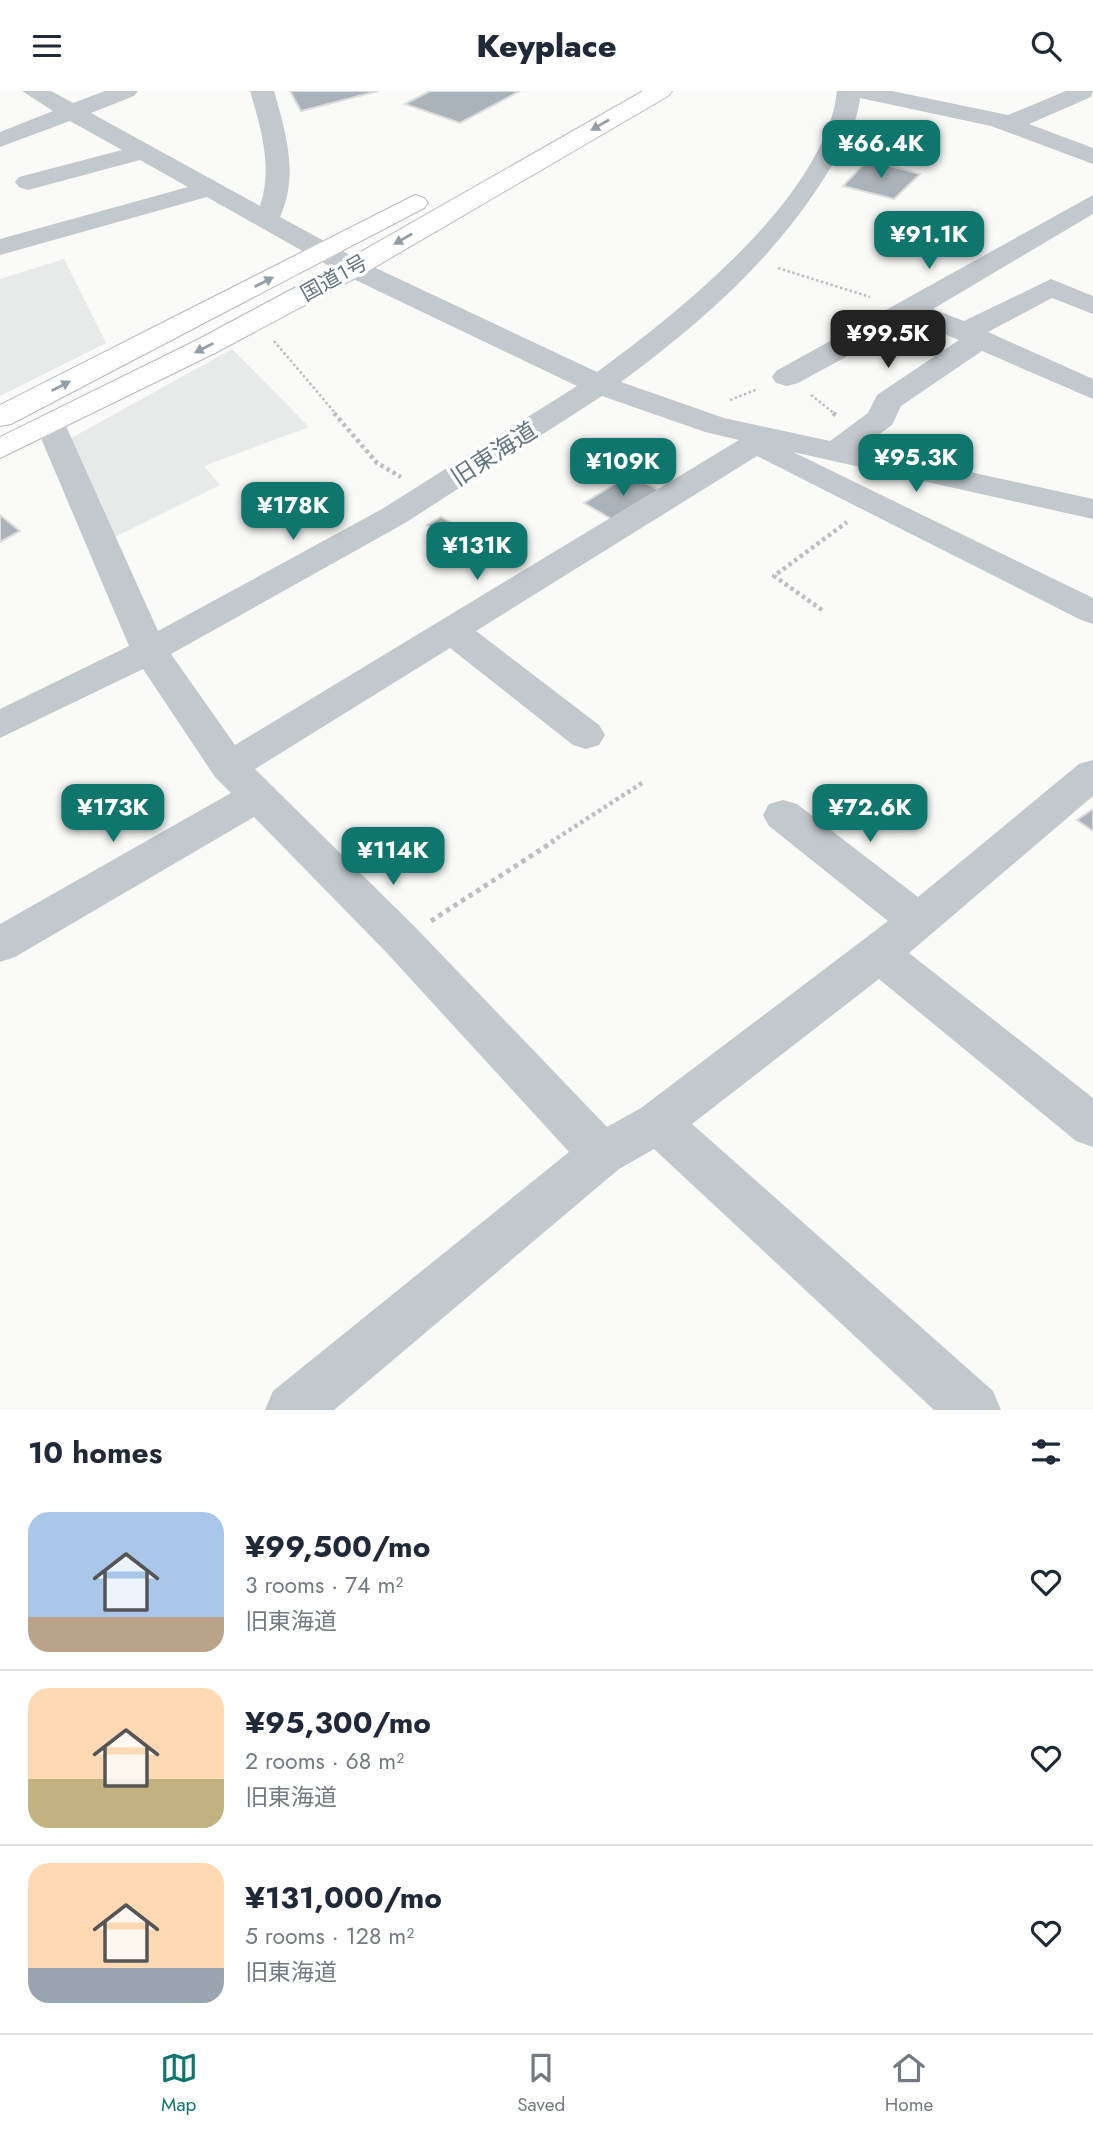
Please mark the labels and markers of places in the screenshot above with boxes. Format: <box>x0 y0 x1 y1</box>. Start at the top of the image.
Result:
pin: ¥66.4K <box>824 120 938 180</box>
pin: ¥91.1K <box>872 211 986 271</box>
pin: ¥99.5K <box>831 310 945 370</box>
pin: ¥95.3K <box>859 435 973 494</box>
pin: ¥109K <box>574 439 672 498</box>
pin: ¥178K <box>244 483 342 542</box>
pin: ¥131K <box>428 523 526 582</box>
pin: ¥173K <box>64 785 162 844</box>
pin: ¥72.6K <box>813 785 927 844</box>
pin: ¥114K <box>344 827 442 887</box>

